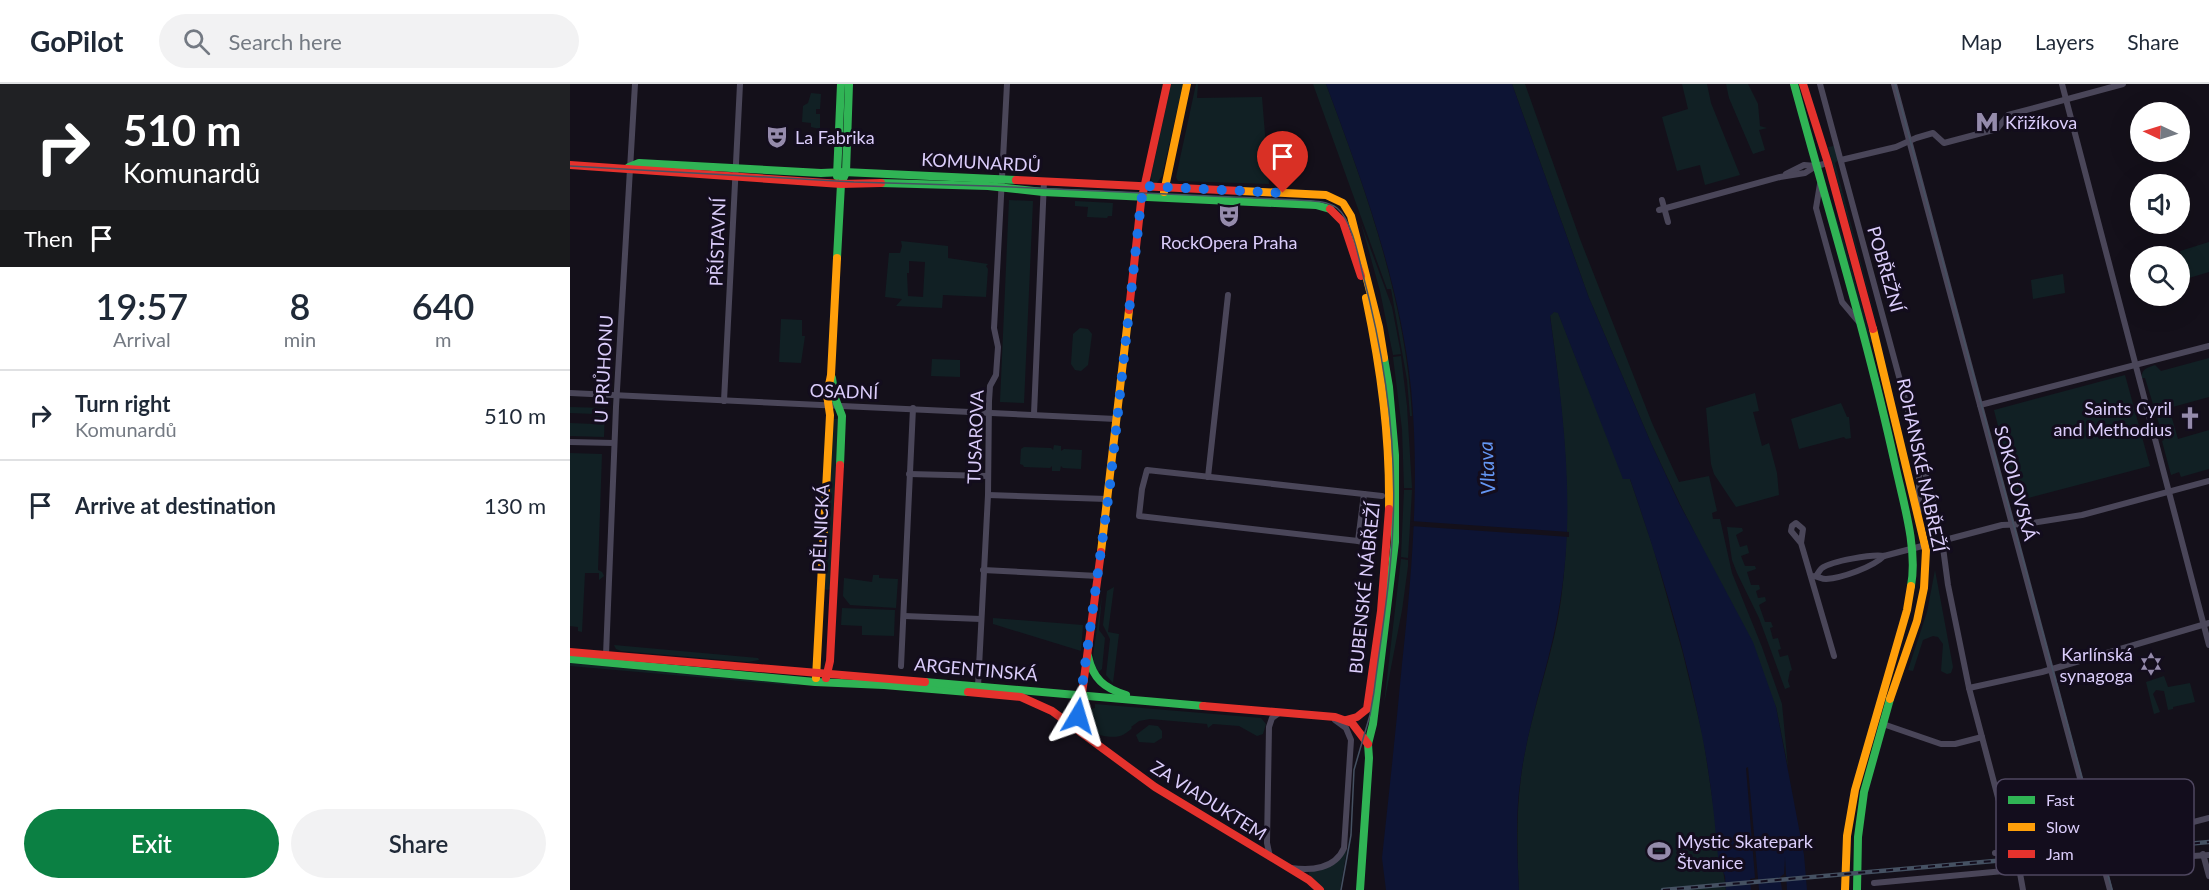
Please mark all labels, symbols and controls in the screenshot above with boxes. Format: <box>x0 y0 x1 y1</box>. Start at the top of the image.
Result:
search box <box>159 14 579 68</box>
text: GoPilot <box>30 24 123 58</box>
icon: search <box>180 25 213 58</box>
text: Search here <box>228 28 342 55</box>
text: Map <box>1961 29 2002 54</box>
text: Layers <box>2035 29 2094 54</box>
text: Share <box>2127 29 2179 54</box>
north arrow <box>2130 102 2190 162</box>
map controls <box>2130 102 2190 306</box>
text: 510 m <box>123 105 241 155</box>
icon: right <box>24 108 102 186</box>
metro station icon: Křižíkova <box>1974 109 2000 135</box>
place label: Křižíkova <box>2005 111 2077 133</box>
theatre icon: La Fabrika <box>764 124 790 150</box>
place label: La Fabrika <box>795 126 875 148</box>
pin <box>1257 131 1308 193</box>
icon: arrive <box>1266 140 1299 173</box>
street label: KOMUNARDŮ <box>921 148 1041 176</box>
text: Komunardů <box>123 156 260 189</box>
button: sound <box>2130 174 2190 234</box>
street label: PŘÍSTAVNÍ <box>704 196 730 287</box>
theatre icon: RockOpera Praha <box>1216 203 1242 229</box>
icon: arrive <box>85 222 118 255</box>
street label: POBŘEŽNÍ <box>1863 224 1909 315</box>
text: Then <box>24 225 73 252</box>
place label: RockOpera Praha <box>1160 231 1298 253</box>
button: search <box>2130 246 2190 306</box>
text: 19:57 <box>96 284 188 328</box>
text: 8 <box>290 284 310 328</box>
text: 640 <box>412 284 474 328</box>
street label: U PRŮHONU <box>589 314 617 424</box>
text: Arrival <box>113 327 171 351</box>
text: min <box>284 327 316 351</box>
text: m <box>435 327 451 351</box>
street label: ROHANSKÉ NÁBŘEŽÍ <box>1893 376 1951 555</box>
street label: OSADNÍ <box>809 379 880 403</box>
street label: TUSAROVA <box>962 389 988 484</box>
text: Turn right <box>75 390 170 417</box>
place label: Saints Cyril and Methodius <box>2054 397 2172 440</box>
icon: right <box>24 399 57 432</box>
text: 510 m <box>484 402 546 429</box>
church icon: Saints Cyril and Methodius <box>2177 405 2203 431</box>
text: Komunardů <box>75 417 177 441</box>
street label: SOKOLOVSKÁ <box>1990 423 2042 544</box>
water label: Vltava <box>1473 441 1499 495</box>
street label: DĚLNICKÁ <box>807 483 833 573</box>
icon: arrive <box>24 489 57 522</box>
text: Arrive at destination <box>75 492 276 519</box>
text: 130 m <box>484 492 546 519</box>
street label: BUBENSKÉ NÁBŘEŽÍ <box>1344 500 1384 675</box>
place label: Karlínská synagoga <box>2059 643 2133 686</box>
synagogue icon: Karlínská synagoga <box>2138 651 2164 677</box>
street label: ARGENTINSKÁ <box>913 653 1039 685</box>
position arrow <box>1046 684 1110 748</box>
street label: ZA VIADUKTEM <box>1147 756 1271 844</box>
legend <box>1996 779 2194 875</box>
text: Fast <box>2046 790 2075 809</box>
button: Exit <box>24 809 279 878</box>
button: Share <box>291 809 546 878</box>
text: Slow <box>2046 817 2080 836</box>
place label: Mystic Skatepark Štvanice <box>1677 830 1814 873</box>
sports icon: Mystic Skatepark Štvanice <box>1646 838 1672 864</box>
text: Jam <box>2046 844 2074 863</box>

